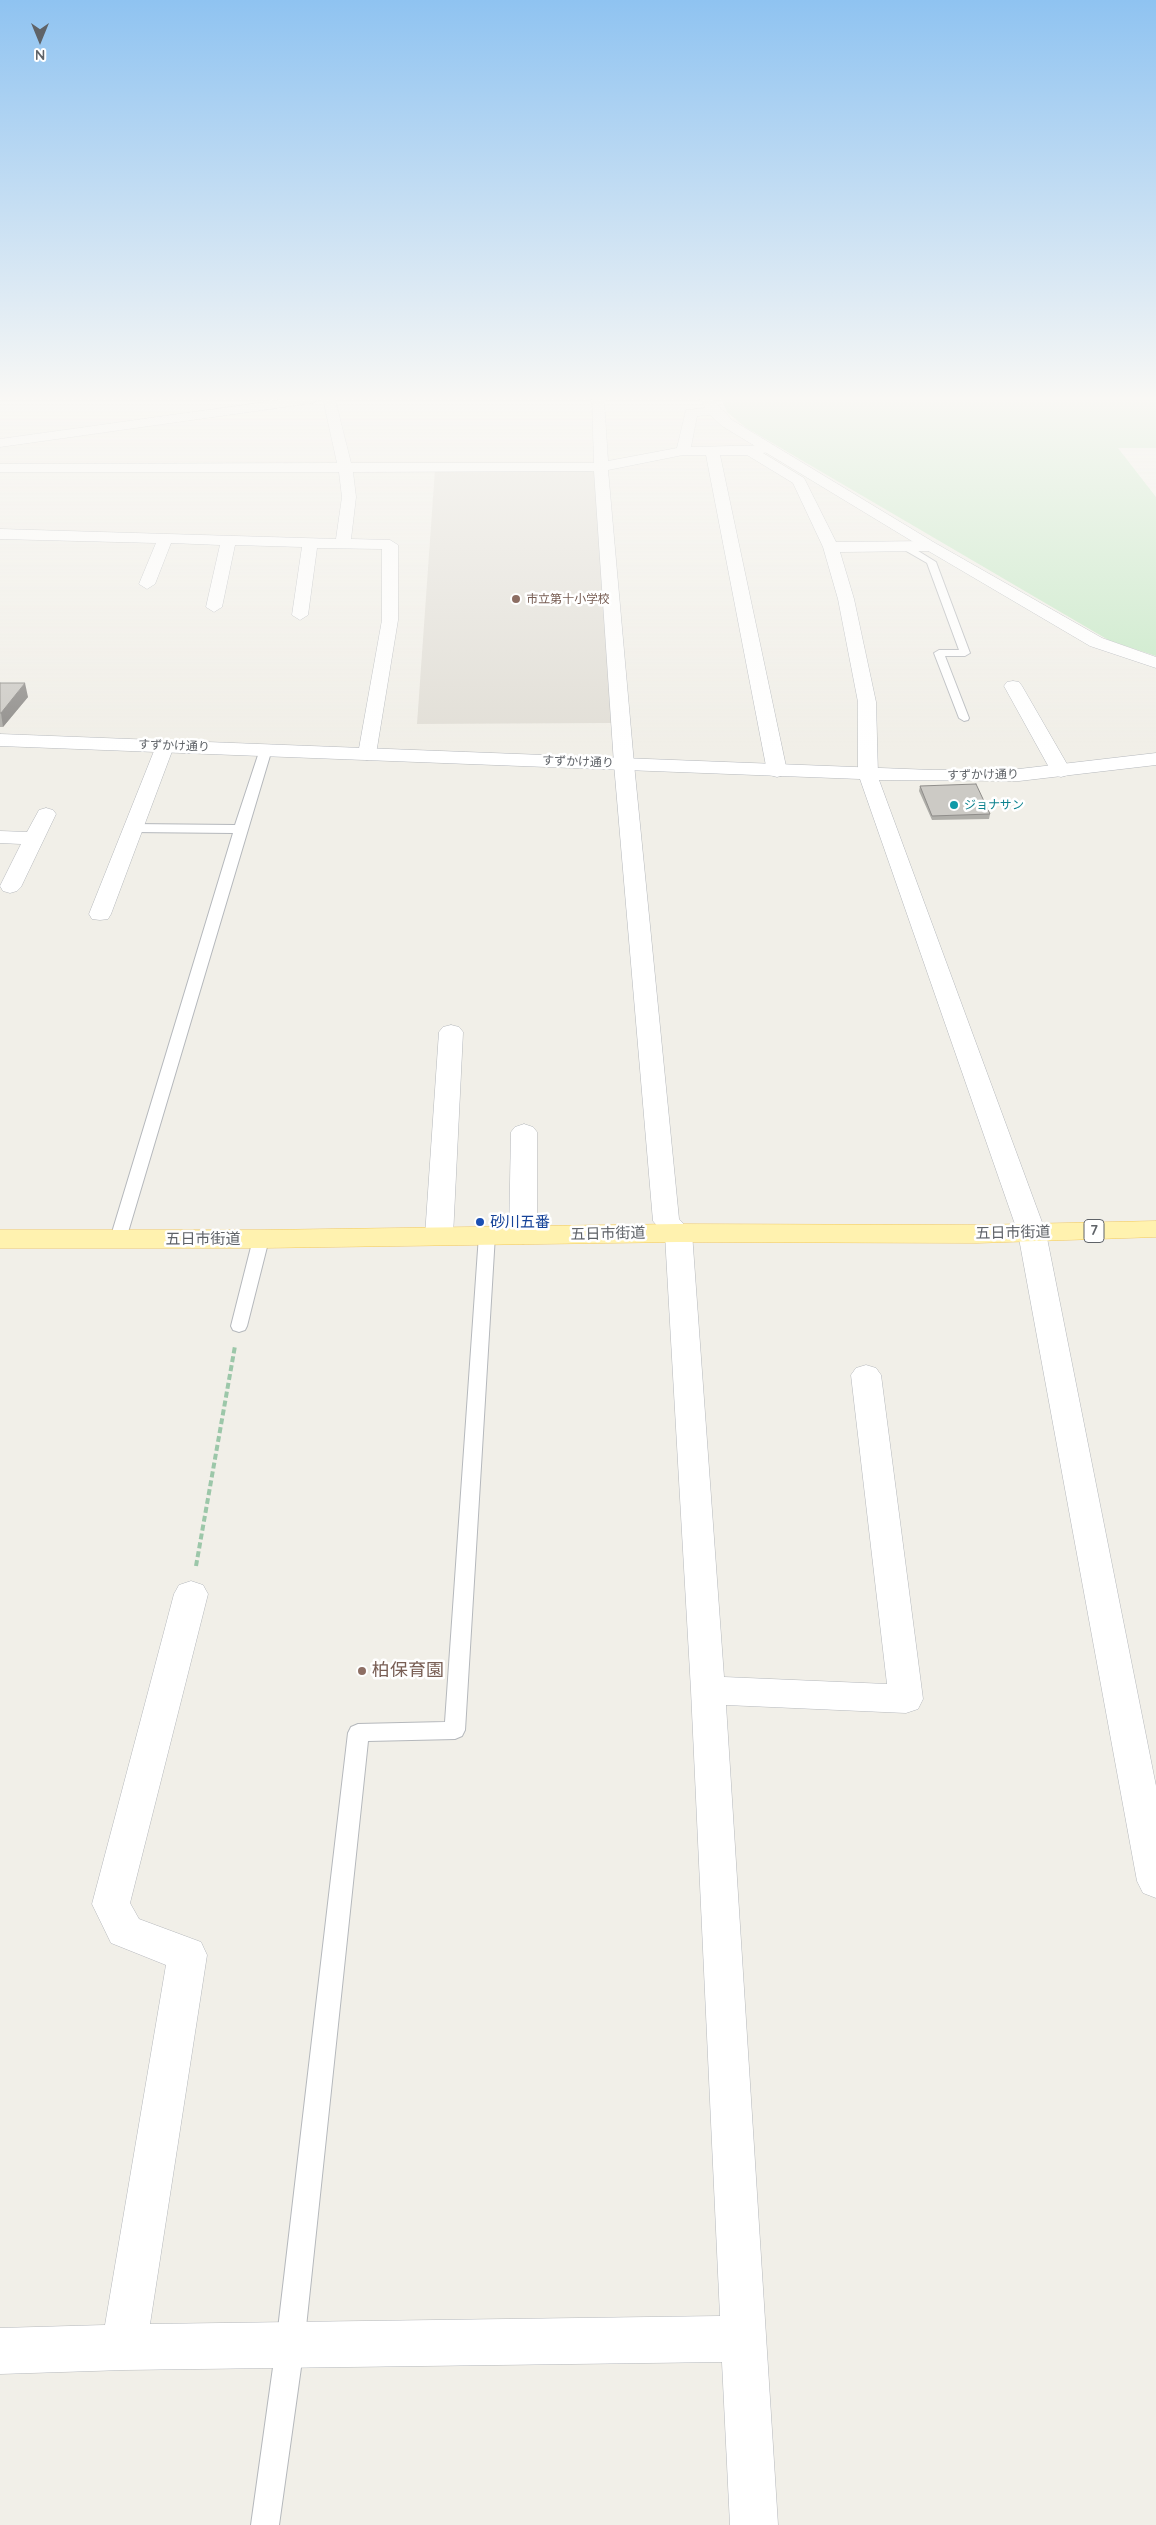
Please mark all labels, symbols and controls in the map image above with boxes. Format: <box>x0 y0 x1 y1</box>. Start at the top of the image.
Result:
north arrow <box>15 15 65 65</box>
text: N <box>35 46 45 64</box>
place label: 市立第十小学校 <box>526 592 610 606</box>
marker: 市立第十小学校 <box>510 593 522 605</box>
street label: すずかけ通り <box>138 738 210 754</box>
street label: すずかけ通り <box>542 754 614 770</box>
street label: すずかけ通り <box>947 767 1019 783</box>
place label: ジョナサン <box>964 798 1024 812</box>
marker: ジョナサン <box>948 799 960 811</box>
place label: 砂川五番 <box>490 1213 550 1231</box>
marker: 砂川五番 <box>474 1216 486 1228</box>
road number: 7 <box>1084 1220 1104 1242</box>
street label: 五日市街道 <box>975 1223 1051 1243</box>
street label: 五日市街道 <box>570 1224 646 1244</box>
street label: 五日市街道 <box>166 1230 240 1248</box>
place label: 柏保育園 <box>372 1660 444 1682</box>
marker: 柏保育園 <box>356 1665 368 1677</box>

